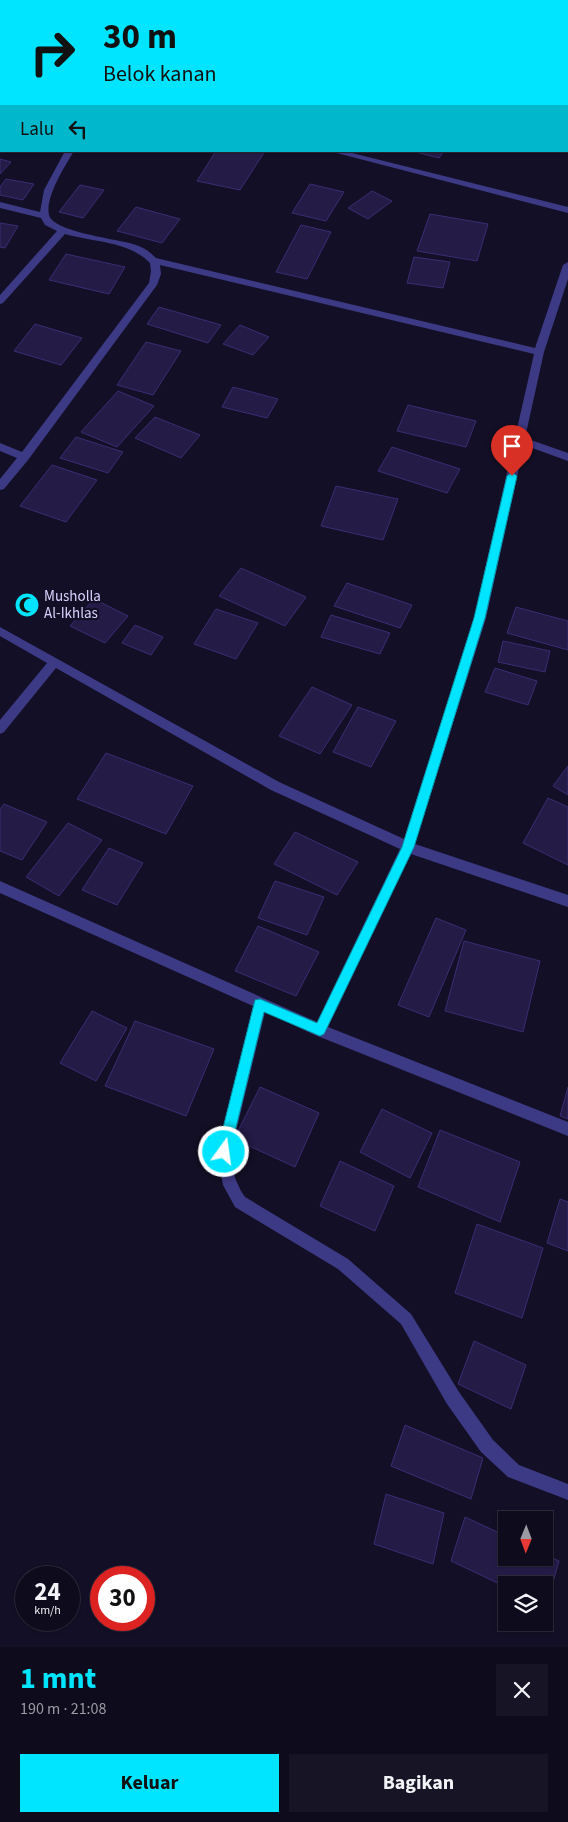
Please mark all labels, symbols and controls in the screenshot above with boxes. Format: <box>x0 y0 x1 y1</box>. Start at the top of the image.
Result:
text: 30 m <box>103 12 177 62</box>
icon: right <box>20 20 85 85</box>
text: Belok kanan <box>103 58 217 90</box>
icon: left <box>64 115 92 143</box>
text: Lalu <box>20 116 54 143</box>
pin <box>491 425 533 476</box>
icon: arrive <box>498 432 526 460</box>
place label: Musholla Al-Ikhlas <box>44 586 101 624</box>
mosque icon: Musholla Al-Ikhlas <box>14 592 40 618</box>
position arrow <box>197 1125 249 1177</box>
north arrow <box>498 1511 552 1566</box>
map controls <box>498 1511 553 1631</box>
speed limit sign: 30 <box>90 1566 155 1631</box>
text: 24 <box>34 1574 61 1610</box>
button: layers <box>498 1576 553 1631</box>
text: km/h <box>34 1602 61 1619</box>
text: 1 mnt <box>20 1657 96 1700</box>
button: close <box>496 1664 548 1716</box>
text: 190 m · 21:08 <box>20 1698 107 1720</box>
button: Keluar <box>20 1754 279 1812</box>
button: Bagikan <box>289 1754 548 1812</box>

